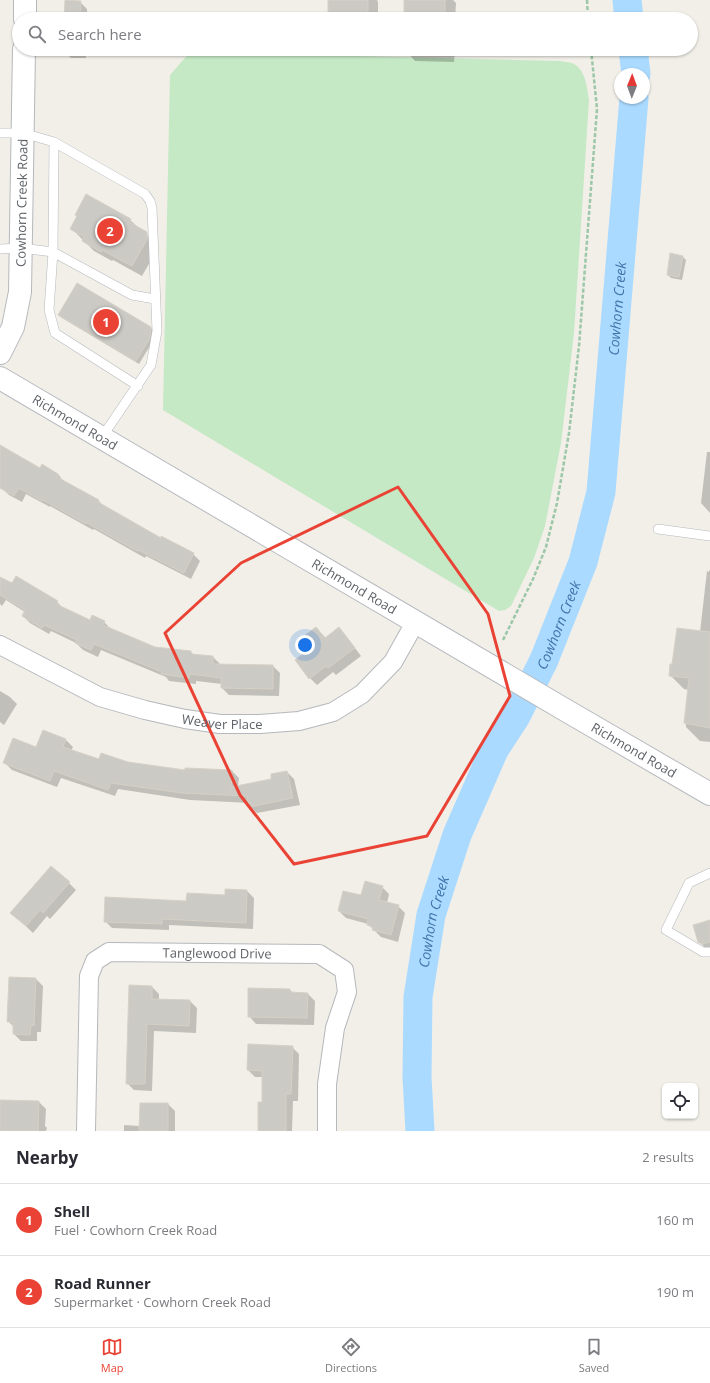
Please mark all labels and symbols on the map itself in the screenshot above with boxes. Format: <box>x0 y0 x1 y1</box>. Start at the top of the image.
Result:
north arrow <box>614 68 650 104</box>
street label: Cowhorn Creek Road <box>11 139 32 267</box>
pin: 2 <box>97 216 123 246</box>
water label: Cowhorn Creek <box>603 260 630 356</box>
pin: 1 <box>93 307 119 337</box>
street label: Richmond Road <box>29 390 121 454</box>
street label: Richmond Road <box>309 554 400 618</box>
water label: Cowhorn Creek <box>531 577 585 672</box>
your location <box>295 635 315 655</box>
street label: Weaver Place <box>181 710 263 733</box>
street label: Richmond Road <box>588 718 680 782</box>
water label: Cowhorn Creek <box>413 872 453 969</box>
street label: Tanglewood Drive <box>163 944 272 963</box>

